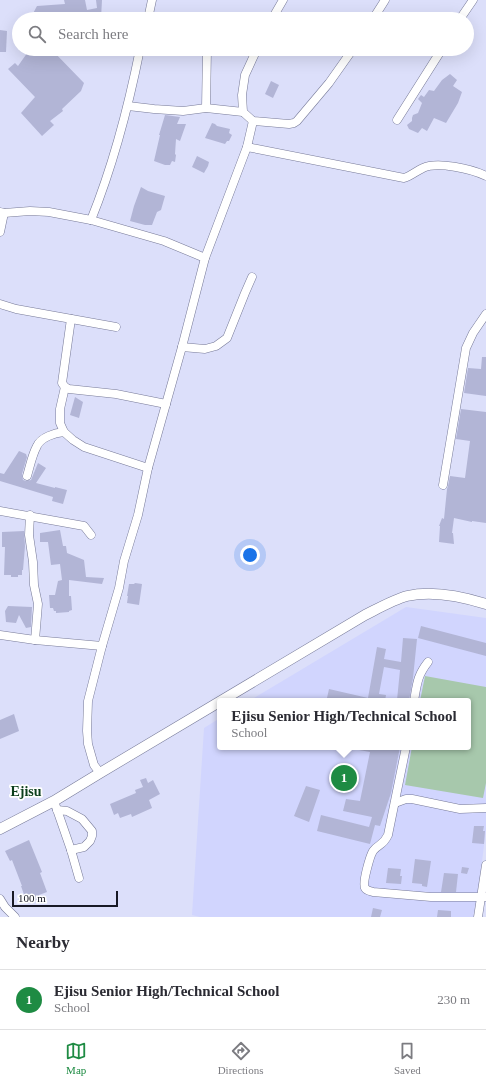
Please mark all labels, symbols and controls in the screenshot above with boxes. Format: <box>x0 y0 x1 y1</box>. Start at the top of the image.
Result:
search box <box>12 12 474 56</box>
icon: search <box>26 23 48 45</box>
text: Search here <box>58 26 128 42</box>
your location <box>240 545 260 565</box>
popup <box>217 698 471 750</box>
text: Ejisu Senior High/Technical School <box>231 708 457 724</box>
text: School <box>231 725 267 740</box>
pin: 1 <box>331 763 357 793</box>
district label: Ejisu <box>10 784 42 799</box>
scale bar <box>12 889 118 908</box>
text: 100 m <box>18 892 46 904</box>
text: Nearby <box>16 933 70 952</box>
text: Ejisu Senior High/Technical School <box>54 983 279 999</box>
text: 1 <box>26 992 32 1007</box>
text: 230 m <box>437 992 470 1007</box>
text: School <box>54 1000 90 1015</box>
tab: Map <box>65 1040 87 1076</box>
tab: Directions <box>218 1040 263 1076</box>
tab: Saved <box>394 1040 421 1076</box>

